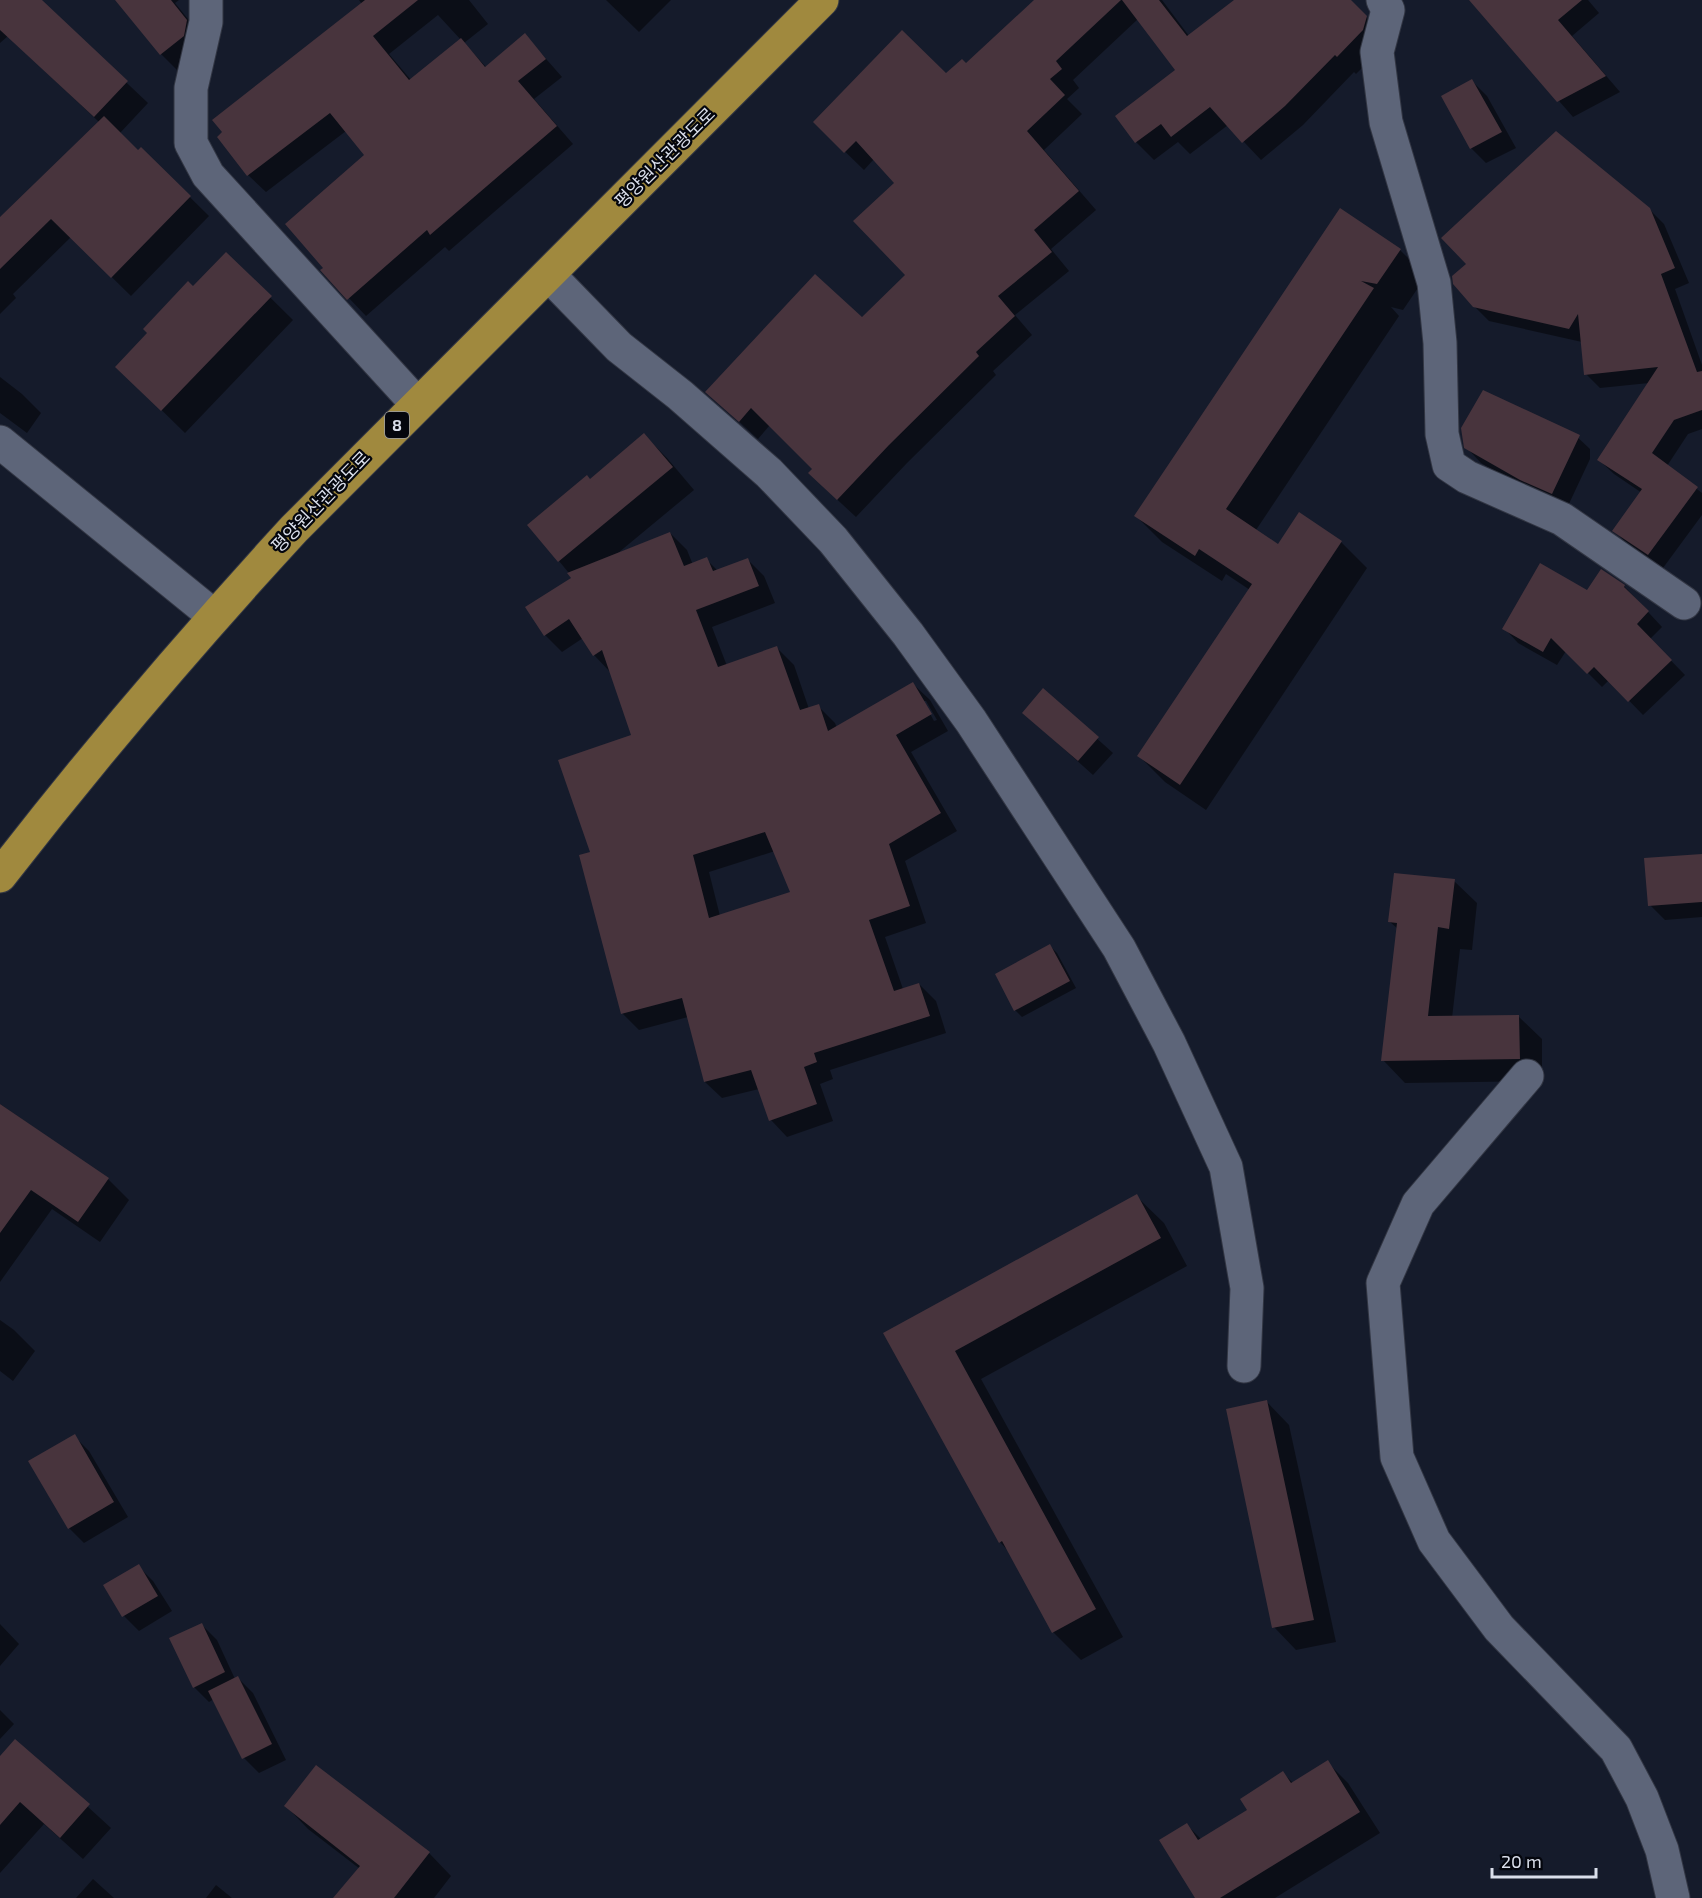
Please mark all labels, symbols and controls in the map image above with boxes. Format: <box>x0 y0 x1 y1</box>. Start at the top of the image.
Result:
street label: 평양원산관광도로 <box>610 103 719 212</box>
road number: 8 <box>385 412 409 438</box>
street label: 평양원산관광도로 <box>266 446 374 557</box>
scale bar <box>1492 1841 1596 1879</box>
text: 20 m <box>1501 1850 1542 1872</box>

